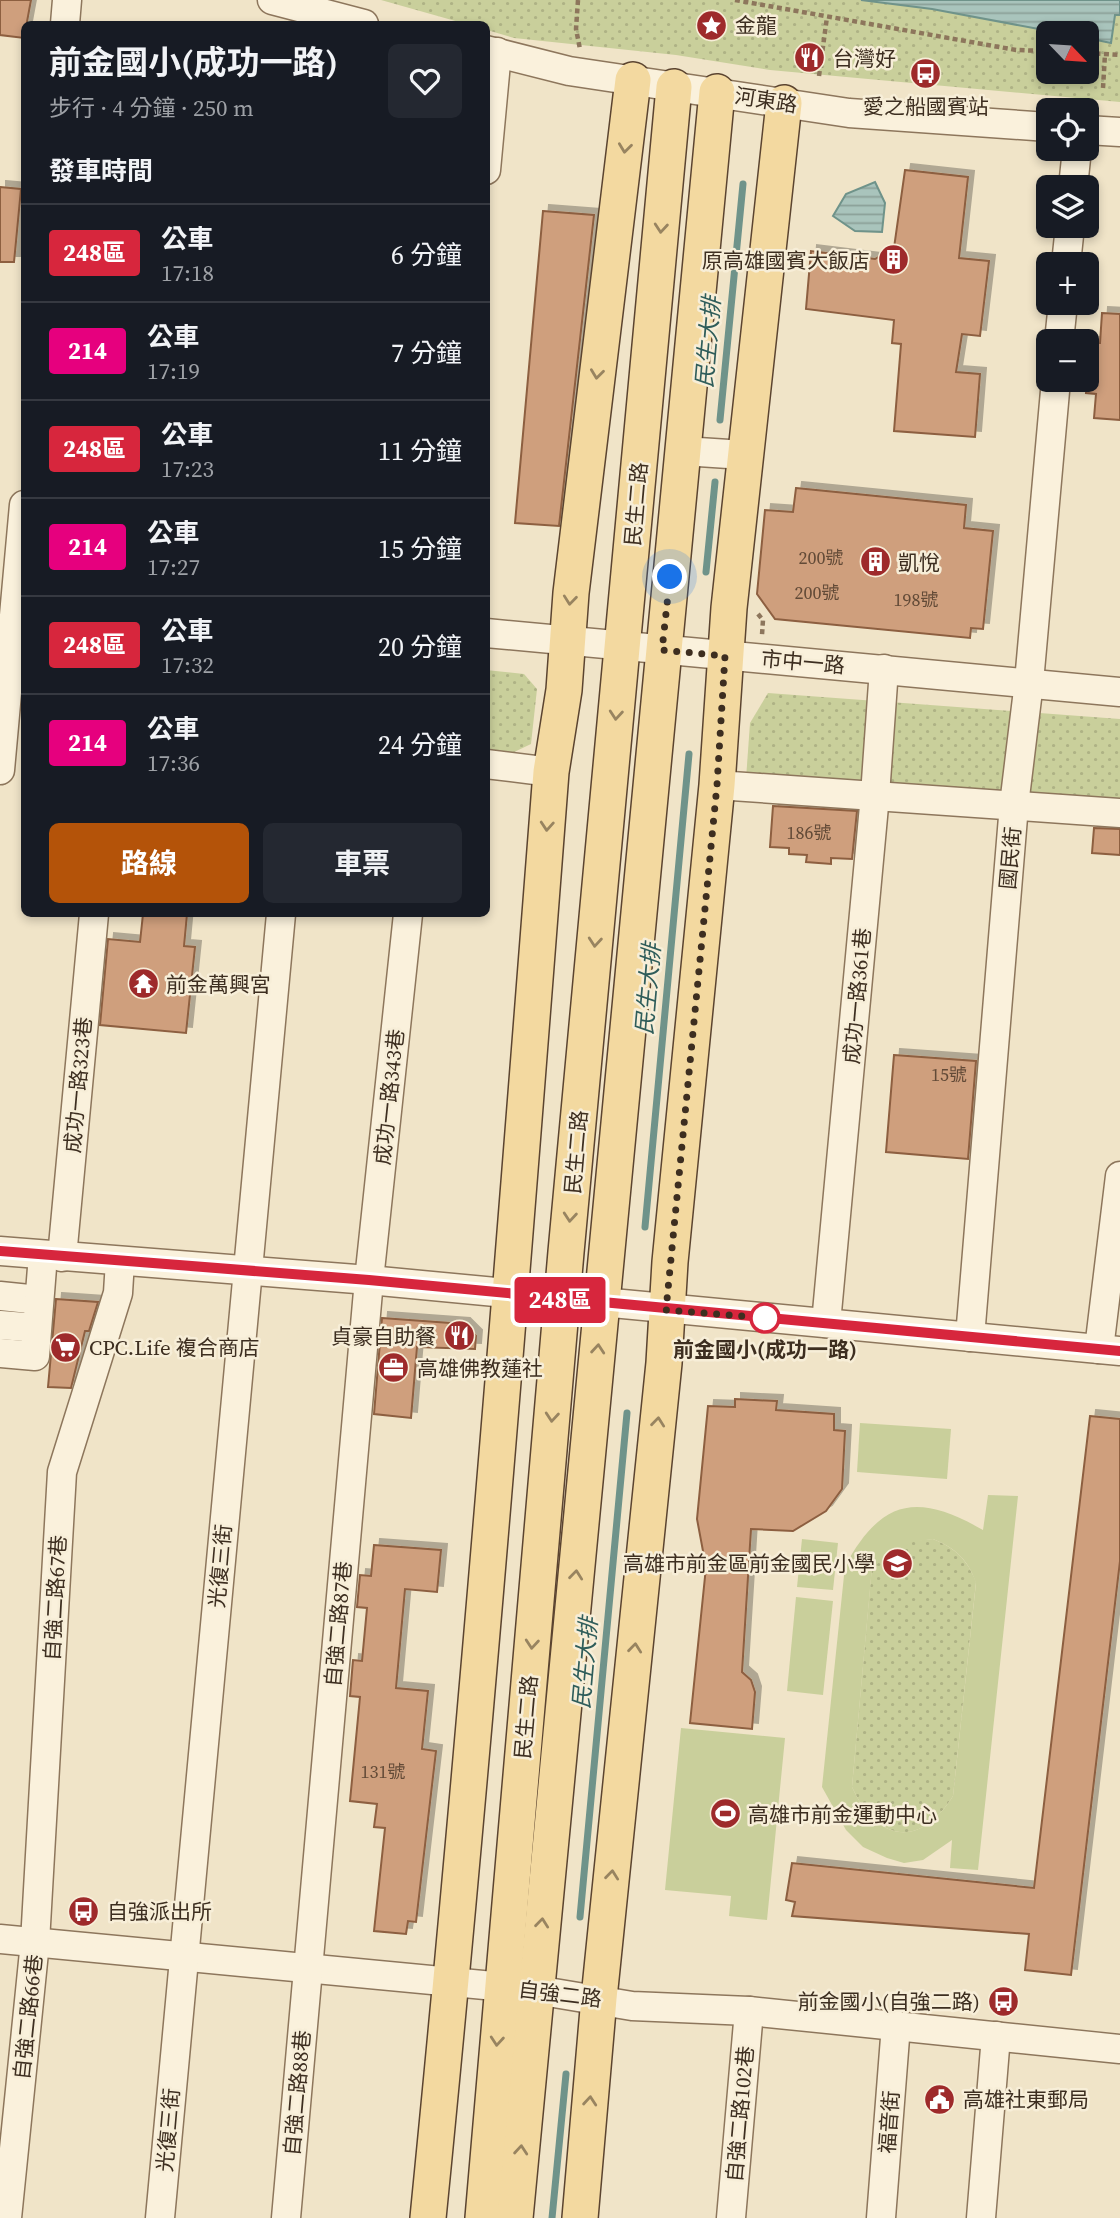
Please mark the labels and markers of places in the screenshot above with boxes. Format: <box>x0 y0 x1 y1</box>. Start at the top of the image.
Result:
place icon: 金龍 <box>695 8 729 42</box>
place label: 金龍 <box>735 11 777 40</box>
restaurant icon: 台灣好 <box>793 41 827 75</box>
place label: 台灣好 <box>833 44 896 73</box>
bus stop icon: 愛之船國賓站 <box>909 57 943 91</box>
place label: 愛之船國賓站 <box>863 92 989 121</box>
building icon: 原高雄國賓大飯店 <box>876 243 910 277</box>
place label: 原高雄國賓大飯店 <box>702 246 870 275</box>
building icon: 凱悅 <box>858 545 892 579</box>
place label: 凱悅 <box>898 548 940 577</box>
temple icon: 前金萬興宮 <box>126 967 160 1001</box>
place label: 前金萬興宮 <box>166 970 271 999</box>
marker: 前金國小(成功一路) <box>750 1303 780 1333</box>
restaurant icon: 貞豪自助餐 <box>442 1319 476 1353</box>
place label: 貞豪自助餐 <box>331 1322 436 1351</box>
supermarket icon: CPC.Life 複合商店 <box>49 1330 83 1364</box>
place label: CPC.Life 複合商店 <box>89 1333 260 1362</box>
place label: 前金國小(成功一路) <box>673 1335 857 1364</box>
office icon: 高雄佛教蓮社 <box>377 1351 411 1385</box>
place label: 高雄佛教蓮社 <box>417 1354 543 1383</box>
school or university icon: 高雄市前金區前金國民小學 <box>881 1546 915 1580</box>
place label: 高雄市前金區前金國民小學 <box>623 1549 875 1578</box>
sports icon: 高雄市前金運動中心 <box>708 1797 742 1831</box>
place label: 高雄市前金運動中心 <box>748 1800 937 1829</box>
bus stop icon: 自強派出所 <box>67 1894 101 1928</box>
place label: 自強派出所 <box>107 1897 212 1926</box>
bus stop icon: 前金國小(自強二路) <box>986 1984 1020 2018</box>
place label: 前金國小(自強二路) <box>798 1987 980 2016</box>
public building icon: 高雄社東郵局 <box>923 2082 957 2116</box>
place label: 高雄社東郵局 <box>963 2085 1089 2114</box>

